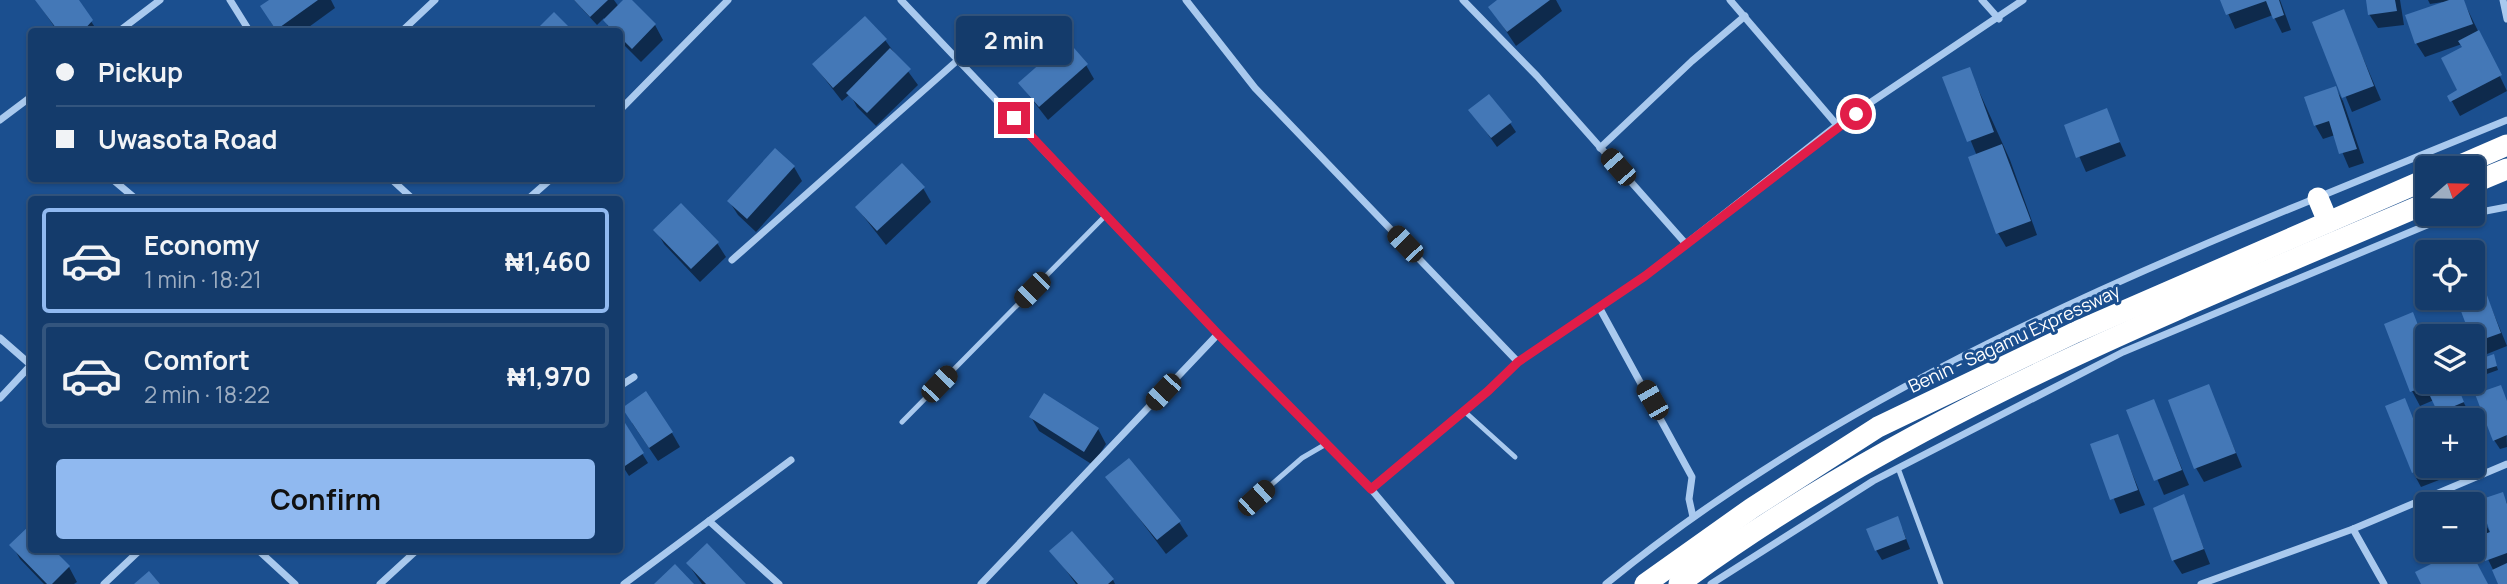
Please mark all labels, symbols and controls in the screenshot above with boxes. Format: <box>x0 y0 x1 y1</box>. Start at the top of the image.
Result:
callout: 2 min <box>956 17 1072 66</box>
text: 2 min <box>984 24 1044 56</box>
text: Pickup <box>98 54 183 90</box>
route start <box>1840 98 1872 130</box>
route end <box>998 102 1030 134</box>
text: Uwasota Road <box>98 121 278 157</box>
car <box>1597 144 1640 190</box>
north arrow <box>2415 156 2485 226</box>
map controls <box>2415 156 2485 562</box>
car <box>1383 222 1428 266</box>
text: Economy <box>144 227 259 263</box>
icon: car <box>60 229 123 292</box>
button: locate <box>2415 240 2485 310</box>
text: ₦1,460 <box>505 243 591 279</box>
text: 1 min · 18:21 <box>144 263 262 295</box>
car <box>1010 268 1055 312</box>
street label: Benin - Sagamu Expressway <box>1904 278 2124 398</box>
button: layers <box>2415 324 2485 394</box>
text: Comfort <box>144 342 250 378</box>
icon: car <box>60 344 123 407</box>
text: ₦1,970 <box>507 358 591 394</box>
car <box>917 362 962 406</box>
car <box>1141 369 1186 415</box>
car <box>1633 377 1672 423</box>
text: 2 min · 18:22 <box>144 378 270 410</box>
button: + <box>2415 408 2485 478</box>
button: Confirm <box>56 459 595 539</box>
car <box>1234 476 1279 520</box>
button: − <box>2415 492 2485 562</box>

